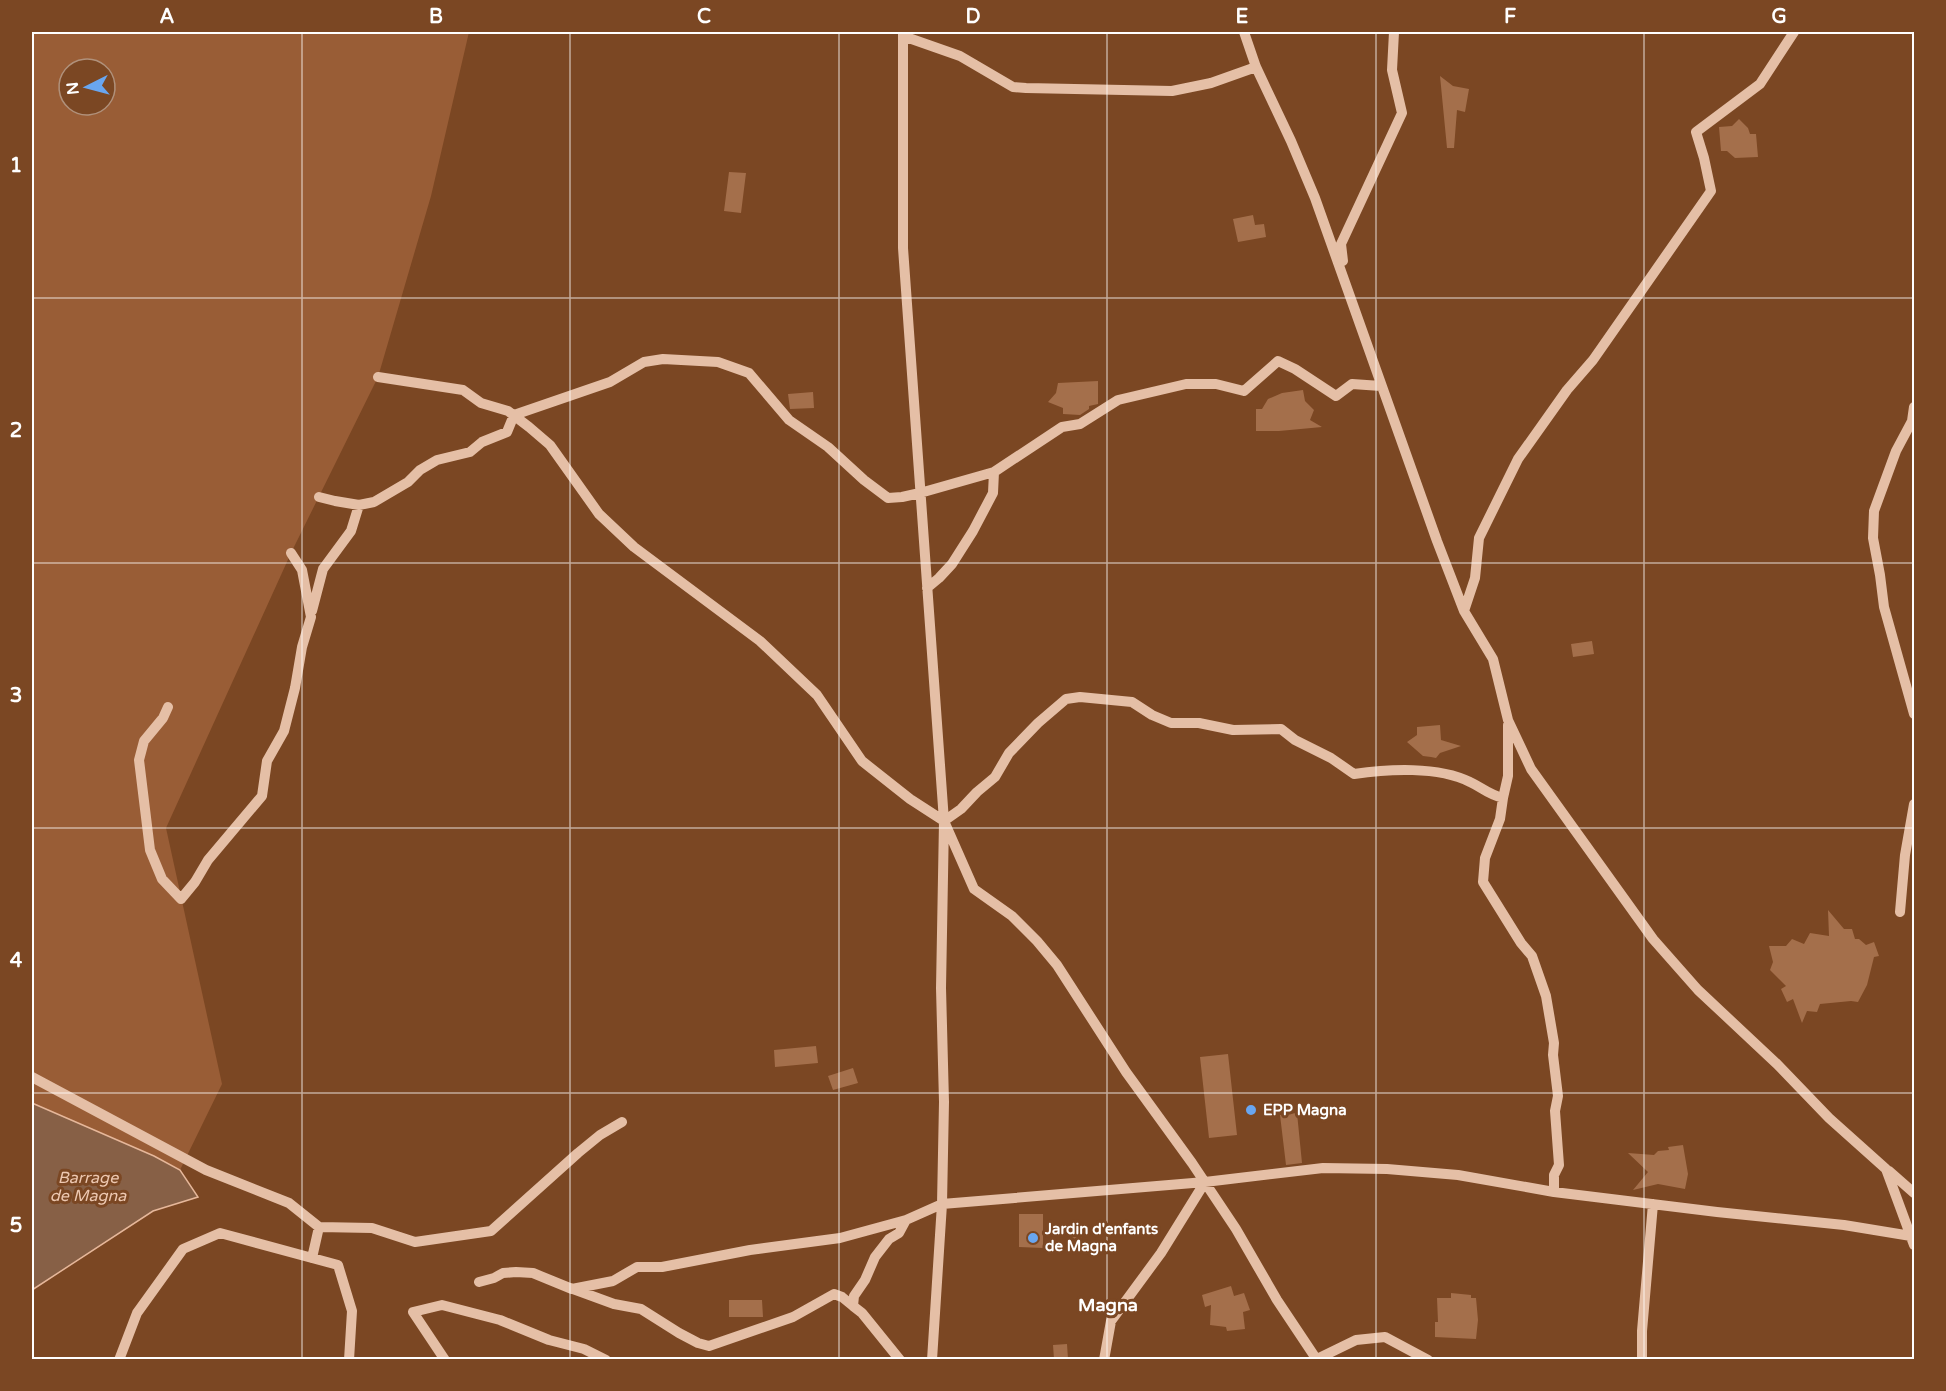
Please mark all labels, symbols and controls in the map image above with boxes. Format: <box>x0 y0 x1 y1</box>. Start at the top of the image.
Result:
text: A <box>160 5 175 29</box>
text: B <box>429 5 443 29</box>
text: C <box>697 5 711 29</box>
text: D <box>965 5 981 29</box>
text: E <box>1236 5 1249 29</box>
text: F <box>1504 5 1516 29</box>
text: G <box>1771 5 1787 29</box>
north arrow <box>57 57 117 117</box>
text: N <box>62 81 84 96</box>
text: 1 <box>10 154 22 178</box>
text: 2 <box>10 419 22 443</box>
text: 3 <box>10 684 22 708</box>
text: 4 <box>10 949 23 973</box>
place label: EPP Magna <box>1263 1101 1347 1120</box>
marker: EPP Magna <box>1244 1103 1258 1117</box>
water label: Barrage de Magna <box>50 1168 127 1206</box>
text: 5 <box>10 1214 22 1238</box>
place label: Jardin d'enfants de Magna <box>1044 1220 1158 1256</box>
marker: Jardin d'enfants de Magna <box>1026 1231 1040 1245</box>
district label: Magna <box>1078 1294 1138 1316</box>

